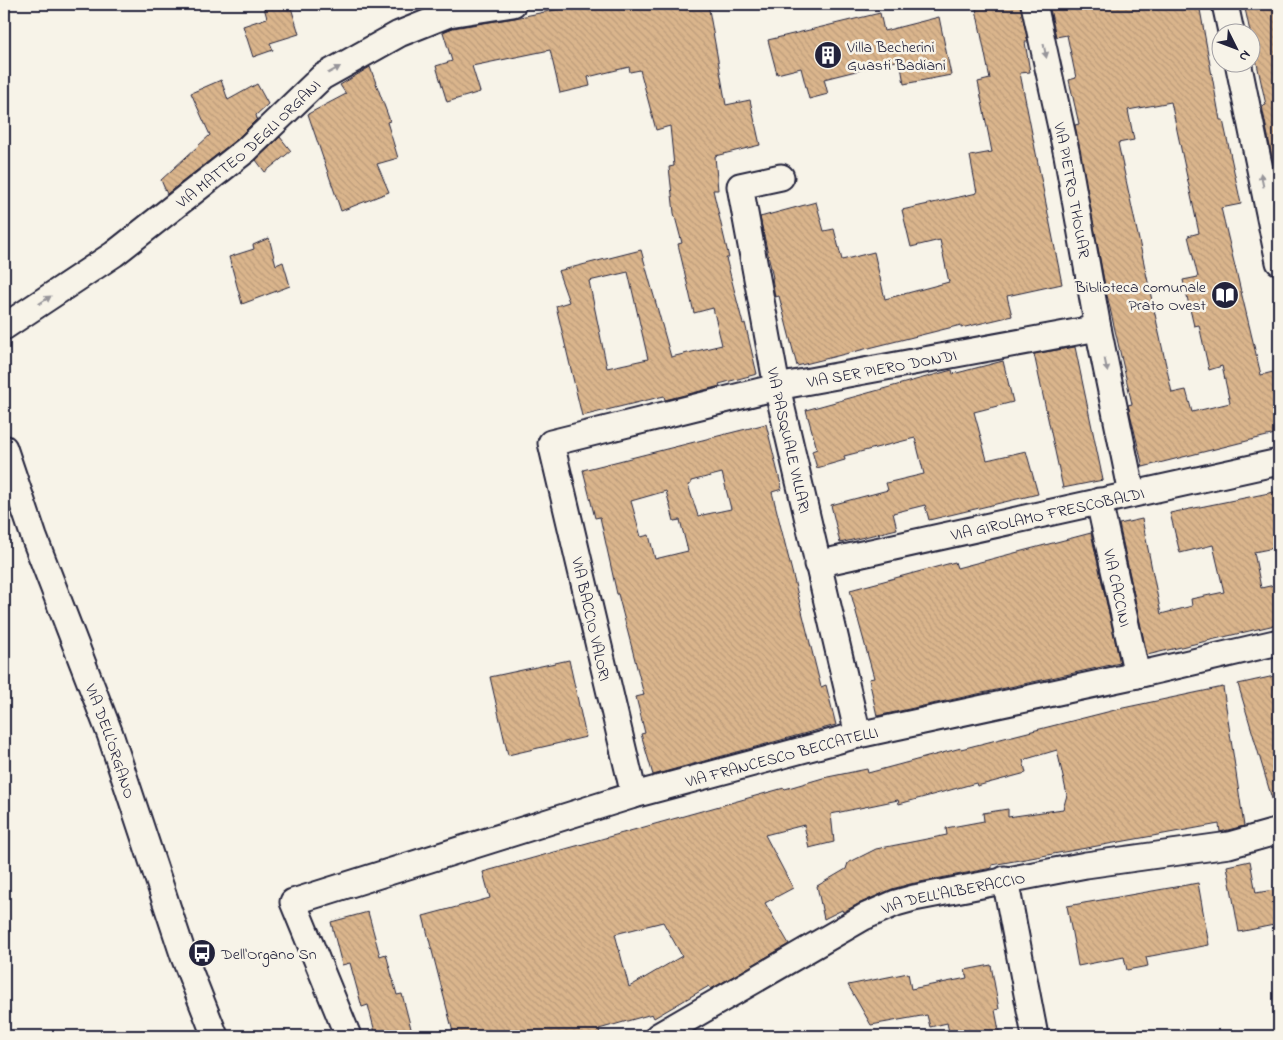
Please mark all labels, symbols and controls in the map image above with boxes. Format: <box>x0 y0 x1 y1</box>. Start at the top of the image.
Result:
north arrow <box>1210 22 1260 72</box>
place label: Villa Becherini Guasti Badiani <box>846 36 946 78</box>
building icon: Villa Becherini Guasti Badiani <box>813 40 843 70</box>
one-way arrow <box>1041 44 1049 59</box>
text: N <box>1234 45 1256 66</box>
one-way arrow <box>328 66 341 75</box>
street label: VIA MATTEO DEGLI ORGANI <box>171 74 327 215</box>
street label: VIA PIETRO THOUAR <box>1046 119 1095 260</box>
one-way arrow <box>1258 172 1266 187</box>
place label: Biblioteca comunale Prato Ovest <box>1074 276 1207 318</box>
library icon: Biblioteca comunale Prato Ovest <box>1210 280 1240 310</box>
one-way arrow <box>38 296 52 305</box>
street label: VIA SER PIERO DONDI <box>804 344 959 395</box>
one-way arrow <box>1102 358 1110 373</box>
street label: VIA PASQUALE VILLARI <box>759 365 816 516</box>
street label: VIA GIROLAMO FRESCOBALDI <box>948 482 1147 548</box>
street label: VIA CACCINI <box>1096 546 1136 630</box>
street label: VIA BACCIO VALORI <box>564 554 616 684</box>
street label: VIA DELL'ORGANO <box>77 680 141 802</box>
street label: VIA FRANCESCO BECCATELLI <box>682 721 881 795</box>
street label: VIA DELL'ALBERACCIO <box>877 867 1027 922</box>
bus stop icon: Dell'Organo Sn <box>187 938 217 968</box>
place label: Dell'Organo Sn <box>220 943 317 967</box>

